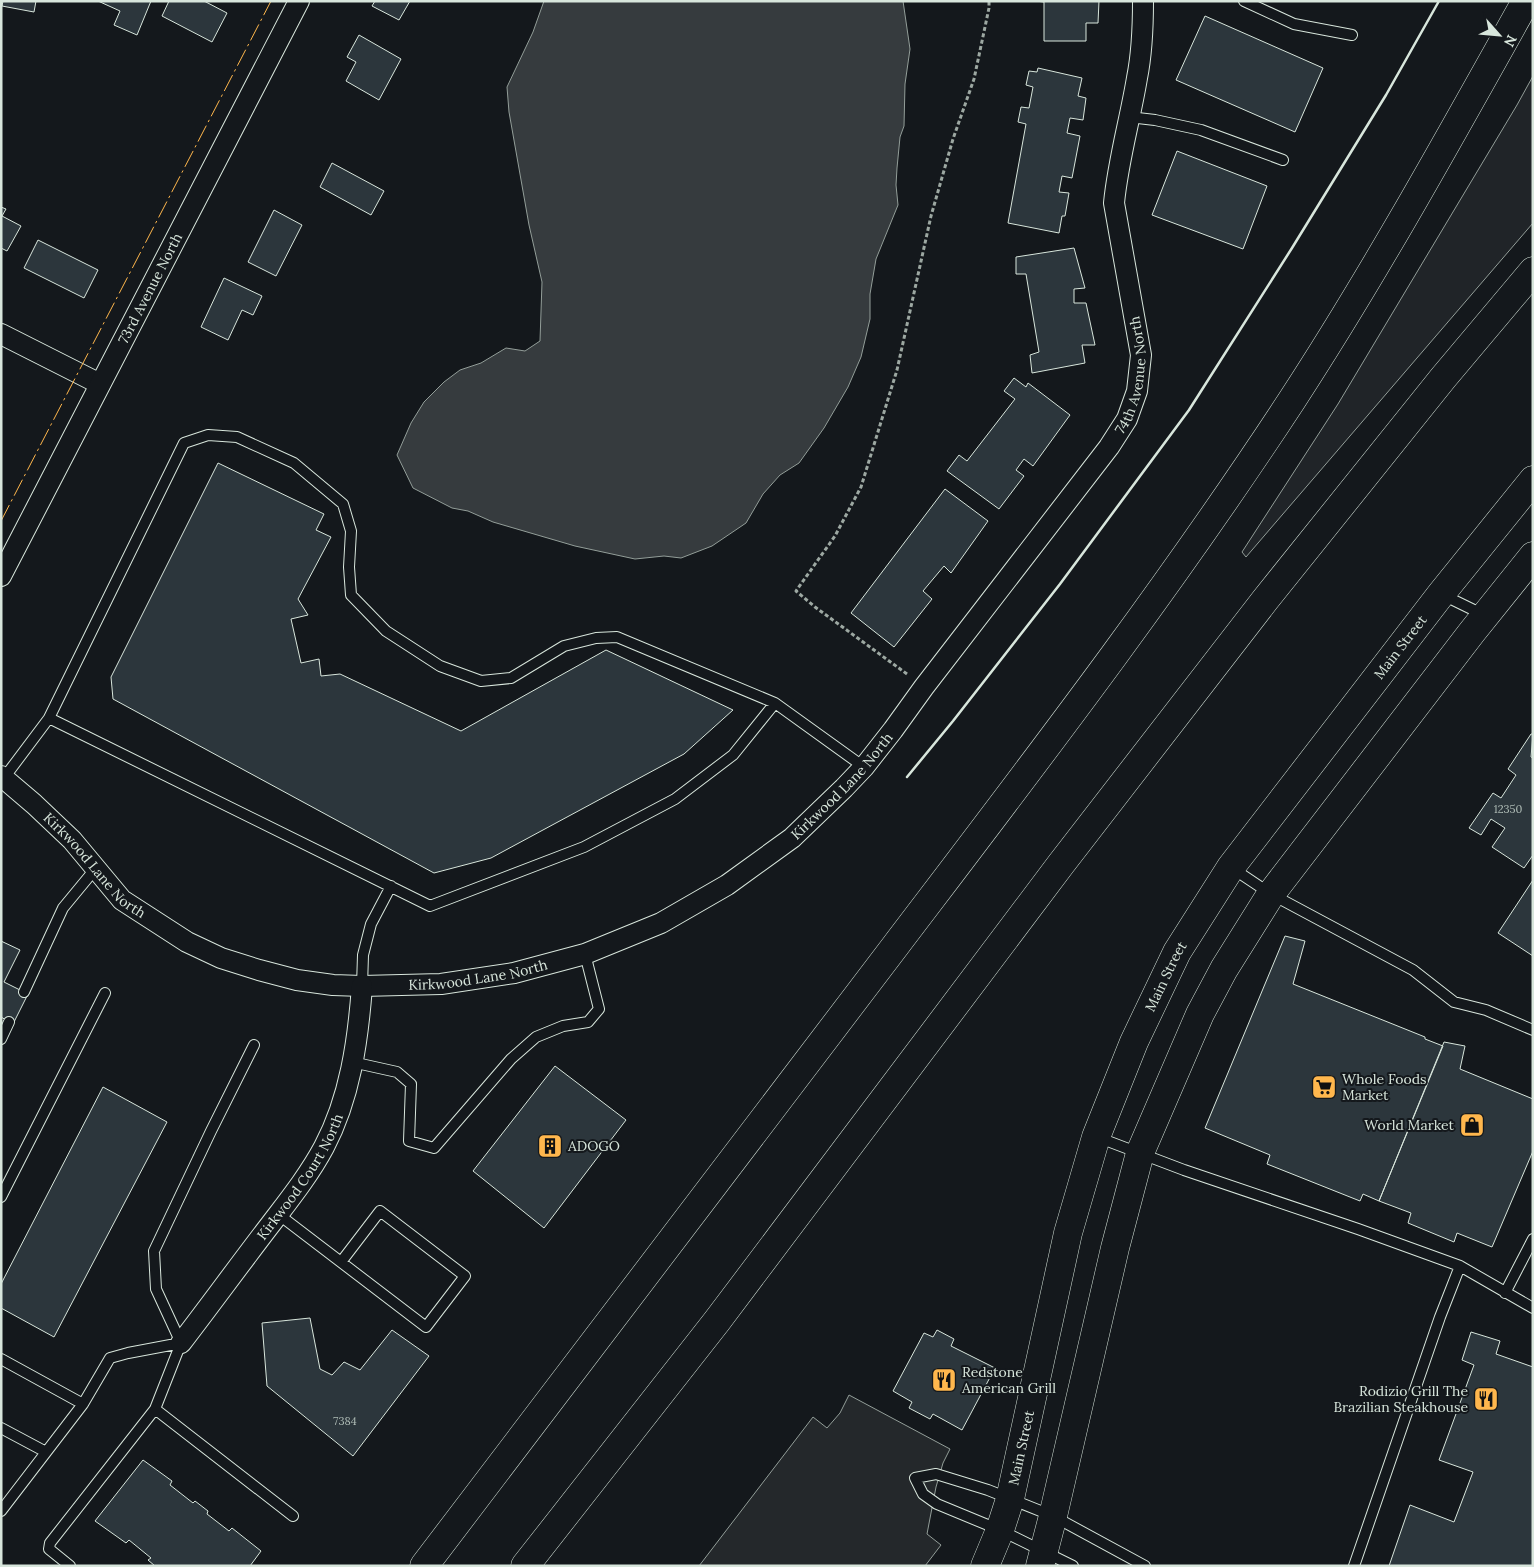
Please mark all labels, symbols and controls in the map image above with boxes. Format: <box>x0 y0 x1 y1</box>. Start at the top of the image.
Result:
north arrow <box>1474 10 1524 60</box>
text: N <box>1500 32 1521 50</box>
street label: 73rd Avenue North <box>114 230 186 347</box>
street label: 74th Avenue North <box>1111 315 1150 437</box>
street label: Main Street <box>1370 611 1431 683</box>
street label: Kirkwood Lane North <box>787 729 897 843</box>
house number: 12350 <box>1494 802 1523 816</box>
street label: Kirkwood Lane North <box>40 809 149 922</box>
street label: Main Street <box>1141 937 1191 1014</box>
street label: Kirkwood Lane North <box>408 955 549 994</box>
place label: Whole Foods Market <box>1342 1070 1427 1104</box>
supermarket icon: Whole Foods Market <box>1311 1074 1337 1100</box>
street label: Kirkwood Court North <box>253 1111 347 1243</box>
shop icon: World Market <box>1459 1112 1485 1138</box>
place label: World Market <box>1364 1116 1455 1134</box>
building icon: ADOGO <box>537 1133 563 1159</box>
place label: ADOGO <box>567 1137 620 1155</box>
place label: Redstone American Grill <box>961 1363 1056 1397</box>
restaurant icon: Redstone American Grill <box>931 1367 957 1393</box>
place label: Rodizio Grill The Brazilian Steakhouse <box>1333 1382 1468 1416</box>
restaurant icon: Rodizio Grill The Brazilian Steakhouse <box>1473 1386 1499 1412</box>
street label: Main Street <box>1004 1408 1038 1487</box>
house number: 7384 <box>333 1414 357 1428</box>

